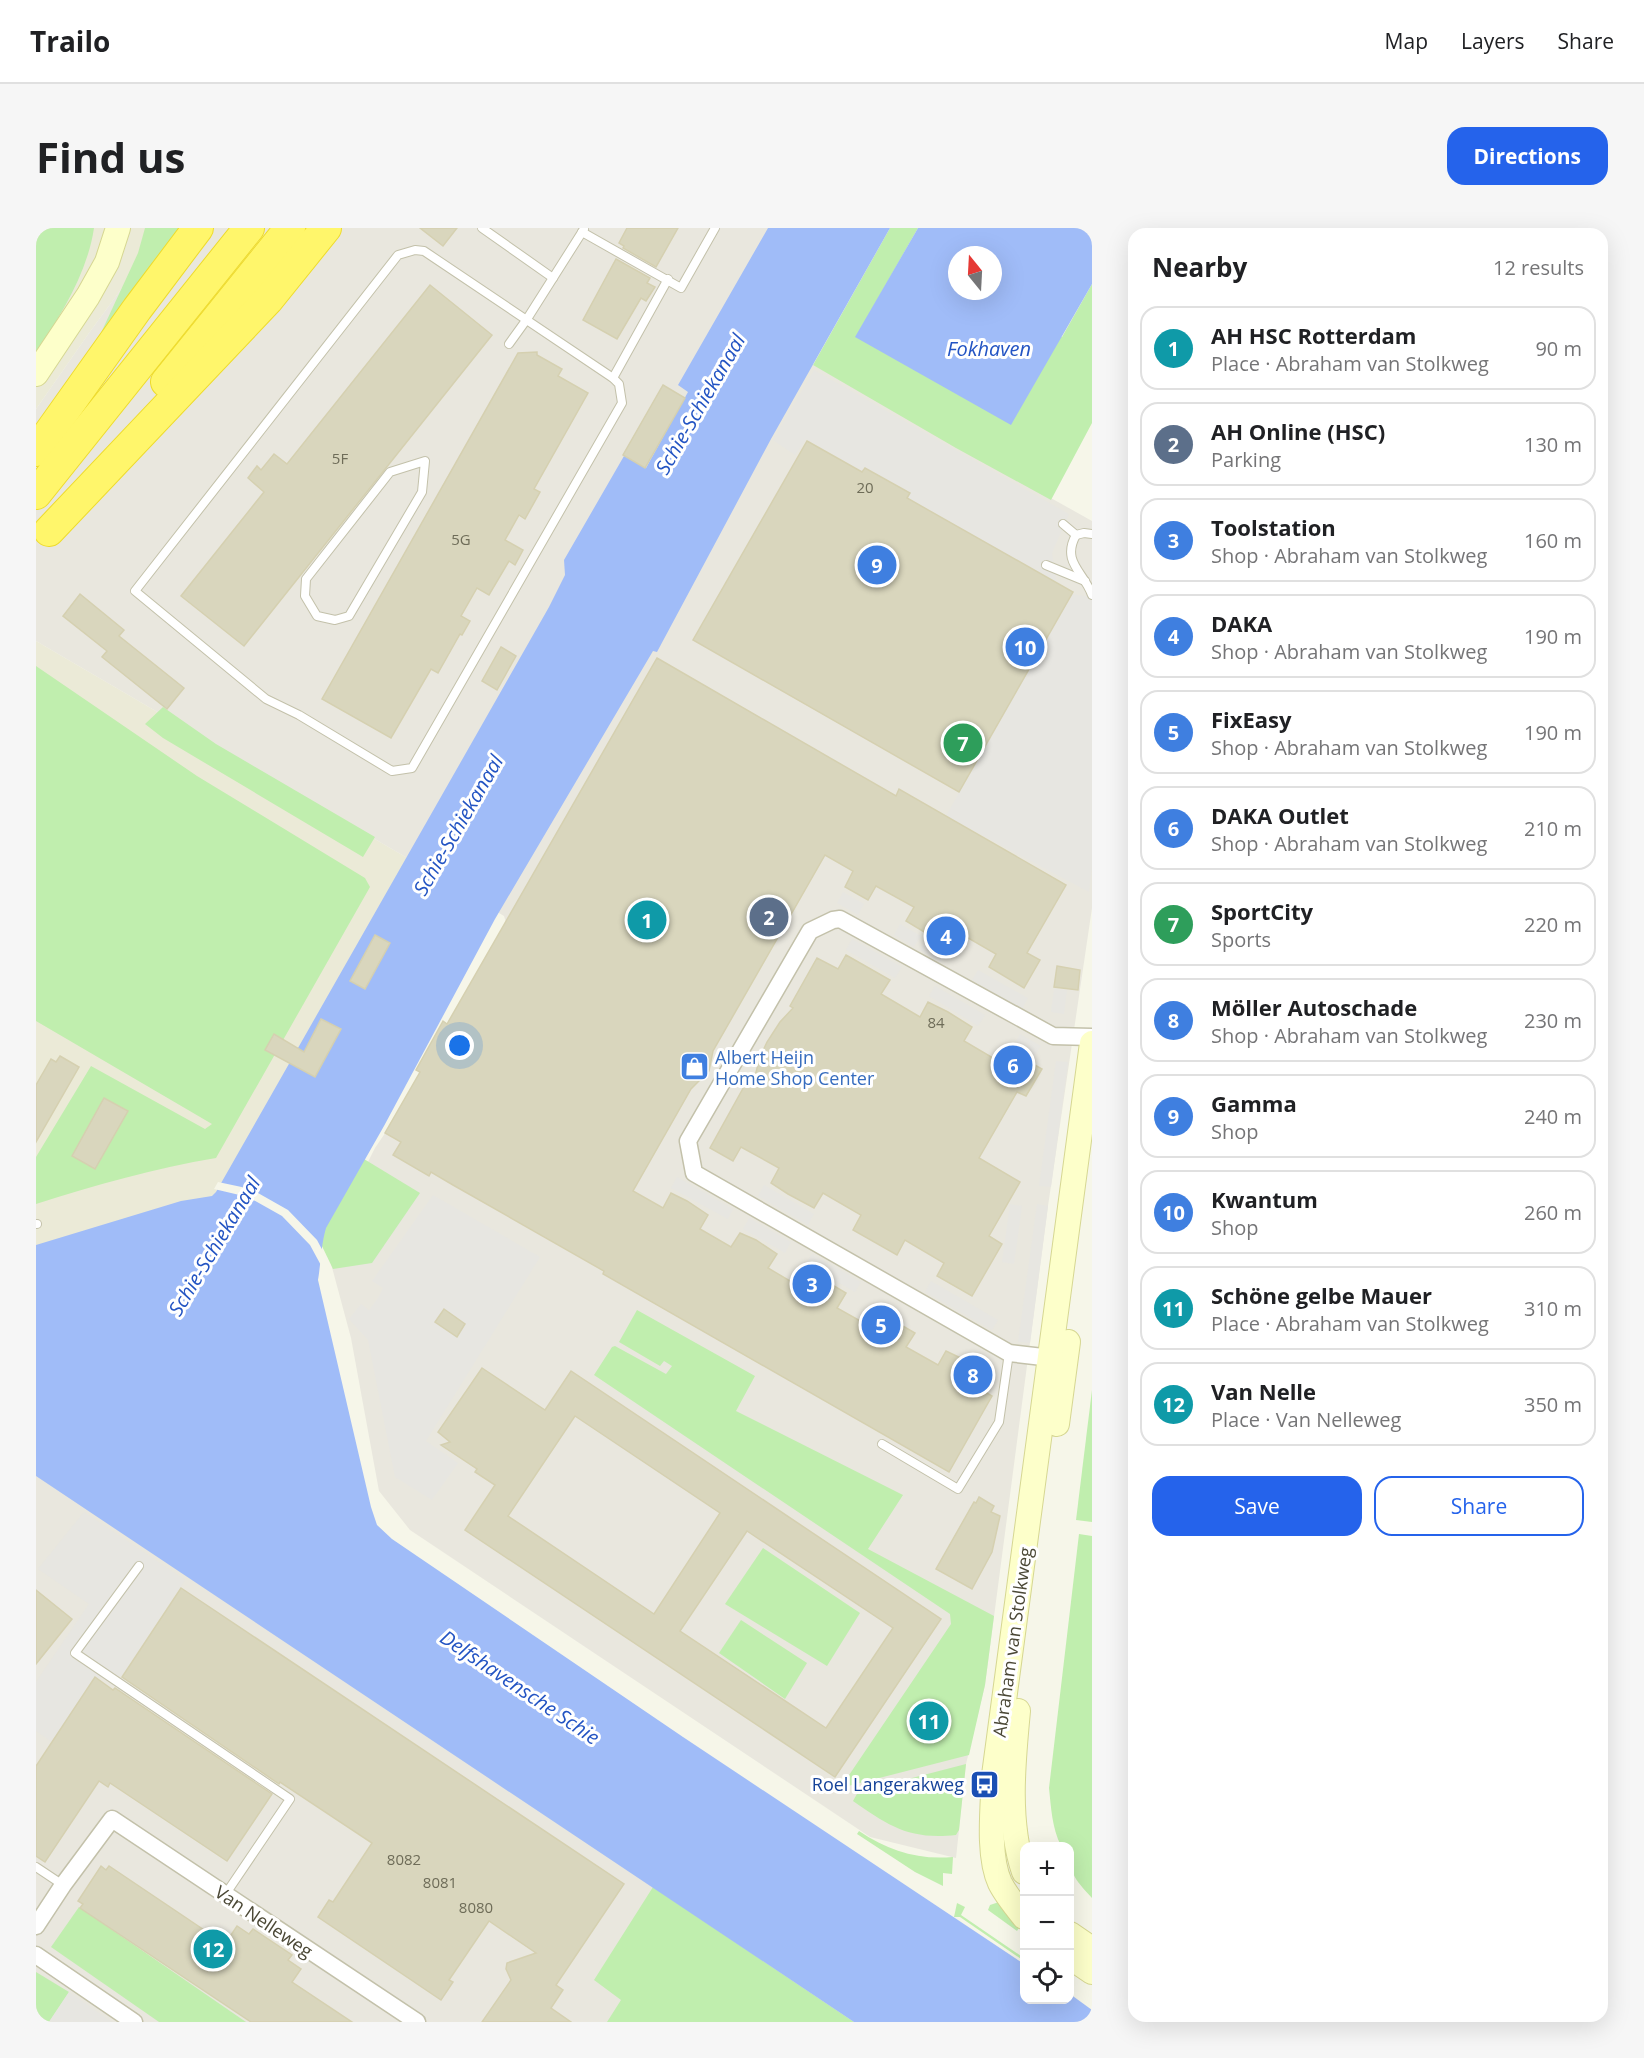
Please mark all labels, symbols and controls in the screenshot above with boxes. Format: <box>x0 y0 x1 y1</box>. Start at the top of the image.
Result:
text: Trailo <box>30 22 110 60</box>
text: Map <box>1385 27 1428 55</box>
text: Layers <box>1461 27 1525 55</box>
text: Share <box>1558 27 1614 55</box>
button: Directions <box>1447 127 1608 185</box>
text: Find us <box>36 128 185 185</box>
north arrow <box>948 246 1002 300</box>
text: Nearby <box>1152 249 1247 285</box>
text: 12 results <box>1493 254 1584 281</box>
text: AH HSC Rotterdam <box>1211 320 1416 350</box>
water label: Schie-Schiekanaal <box>649 328 752 479</box>
water label: Fokhaven <box>947 335 1031 362</box>
text: 1 <box>1168 335 1179 362</box>
text: 90 m <box>1535 335 1582 362</box>
text: Place · Abraham van Stolkweg <box>1211 350 1489 377</box>
text: AH Online (HSC) <box>1211 416 1385 446</box>
text: 2 <box>1168 431 1179 458</box>
text: 130 m <box>1524 431 1582 458</box>
text: Parking <box>1211 446 1281 473</box>
house number: 5F <box>332 448 348 468</box>
house number: 20 <box>856 477 874 497</box>
text: Toolstation <box>1211 512 1336 542</box>
text: 3 <box>1168 527 1179 554</box>
text: 160 m <box>1524 527 1582 554</box>
house number: 5G <box>451 529 471 549</box>
pin: 9 <box>858 542 896 588</box>
text: Shop · Abraham van Stolkweg <box>1211 542 1487 569</box>
text: DAKA <box>1211 608 1272 638</box>
text: 4 <box>1168 623 1179 650</box>
text: 190 m <box>1524 623 1582 650</box>
pin: 10 <box>1006 624 1044 670</box>
text: Shop · Abraham van Stolkweg <box>1211 638 1487 665</box>
text: FixEasy <box>1211 704 1292 734</box>
text: 5 <box>1168 719 1179 746</box>
text: 190 m <box>1524 719 1582 746</box>
pin: 7 <box>944 720 982 766</box>
text: Shop · Abraham van Stolkweg <box>1211 734 1487 761</box>
water label: Schie-Schiekanaal <box>407 749 510 900</box>
text: DAKA Outlet <box>1211 800 1349 830</box>
text: 6 <box>1168 815 1179 842</box>
text: 210 m <box>1524 815 1582 842</box>
text: Shop · Abraham van Stolkweg <box>1211 830 1487 857</box>
pin: 2 <box>750 894 788 940</box>
text: SportCity <box>1211 896 1313 926</box>
pin: 1 <box>628 898 666 942</box>
text: 7 <box>1168 911 1179 938</box>
text: 220 m <box>1524 911 1582 938</box>
pin: 4 <box>926 914 966 958</box>
text: Sports <box>1211 926 1271 953</box>
text: Möller Autoschade <box>1211 992 1417 1022</box>
text: 8 <box>1168 1007 1179 1034</box>
text: 230 m <box>1524 1007 1582 1034</box>
house number: 84 <box>927 1012 945 1032</box>
text: Shop · Abraham van Stolkweg <box>1211 1022 1487 1049</box>
your location <box>445 1031 474 1060</box>
pin: 6 <box>994 1042 1032 1088</box>
place label: Albert Heijn Home Shop Center <box>715 1045 875 1090</box>
shop icon: Albert Heijn Home Shop Center <box>678 1051 710 1083</box>
text: Gamma <box>1211 1088 1297 1118</box>
text: 9 <box>1168 1103 1179 1130</box>
text: 240 m <box>1524 1103 1582 1130</box>
text: Shop <box>1211 1118 1259 1145</box>
water label: Schie-Schiekanaal <box>162 1171 267 1321</box>
text: Kwantum <box>1211 1184 1318 1214</box>
text: 10 <box>1162 1199 1185 1226</box>
text: 260 m <box>1524 1199 1582 1226</box>
text: Shop <box>1211 1214 1259 1241</box>
pin: 3 <box>792 1262 832 1306</box>
text: Schöne gelbe Mauer <box>1211 1280 1432 1310</box>
text: 11 <box>1162 1295 1185 1322</box>
text: 310 m <box>1524 1295 1582 1322</box>
pin: 5 <box>862 1302 900 1348</box>
text: Place · Abraham van Stolkweg <box>1211 1310 1489 1337</box>
pin: 8 <box>954 1352 992 1398</box>
text: Van Nelle <box>1211 1376 1316 1406</box>
text: 12 <box>1162 1391 1185 1418</box>
text: 350 m <box>1524 1391 1582 1418</box>
text: Place · Van Nelleweg <box>1211 1406 1401 1433</box>
button: Save <box>1152 1476 1362 1536</box>
button: Share <box>1374 1476 1584 1536</box>
street label: Abraham van Stolkweg <box>987 1545 1037 1739</box>
water label: Delfshavensche Schie <box>435 1624 605 1750</box>
pin: 11 <box>910 1698 948 1744</box>
bus stop icon: Roel Langerakweg <box>969 1768 1001 1800</box>
place label: Roel Langerakweg <box>812 1772 964 1796</box>
map controls <box>1020 1842 1074 2004</box>
button: + <box>1020 1842 1074 1896</box>
house number: 8082 <box>387 1849 421 1869</box>
house number: 8081 <box>423 1872 457 1892</box>
street label: Van Nelleweg <box>210 1879 318 1963</box>
button: − <box>1020 1896 1074 1950</box>
house number: 8080 <box>459 1897 493 1917</box>
pin: 12 <box>194 1926 232 1972</box>
button: locate <box>1020 1950 1074 2004</box>

